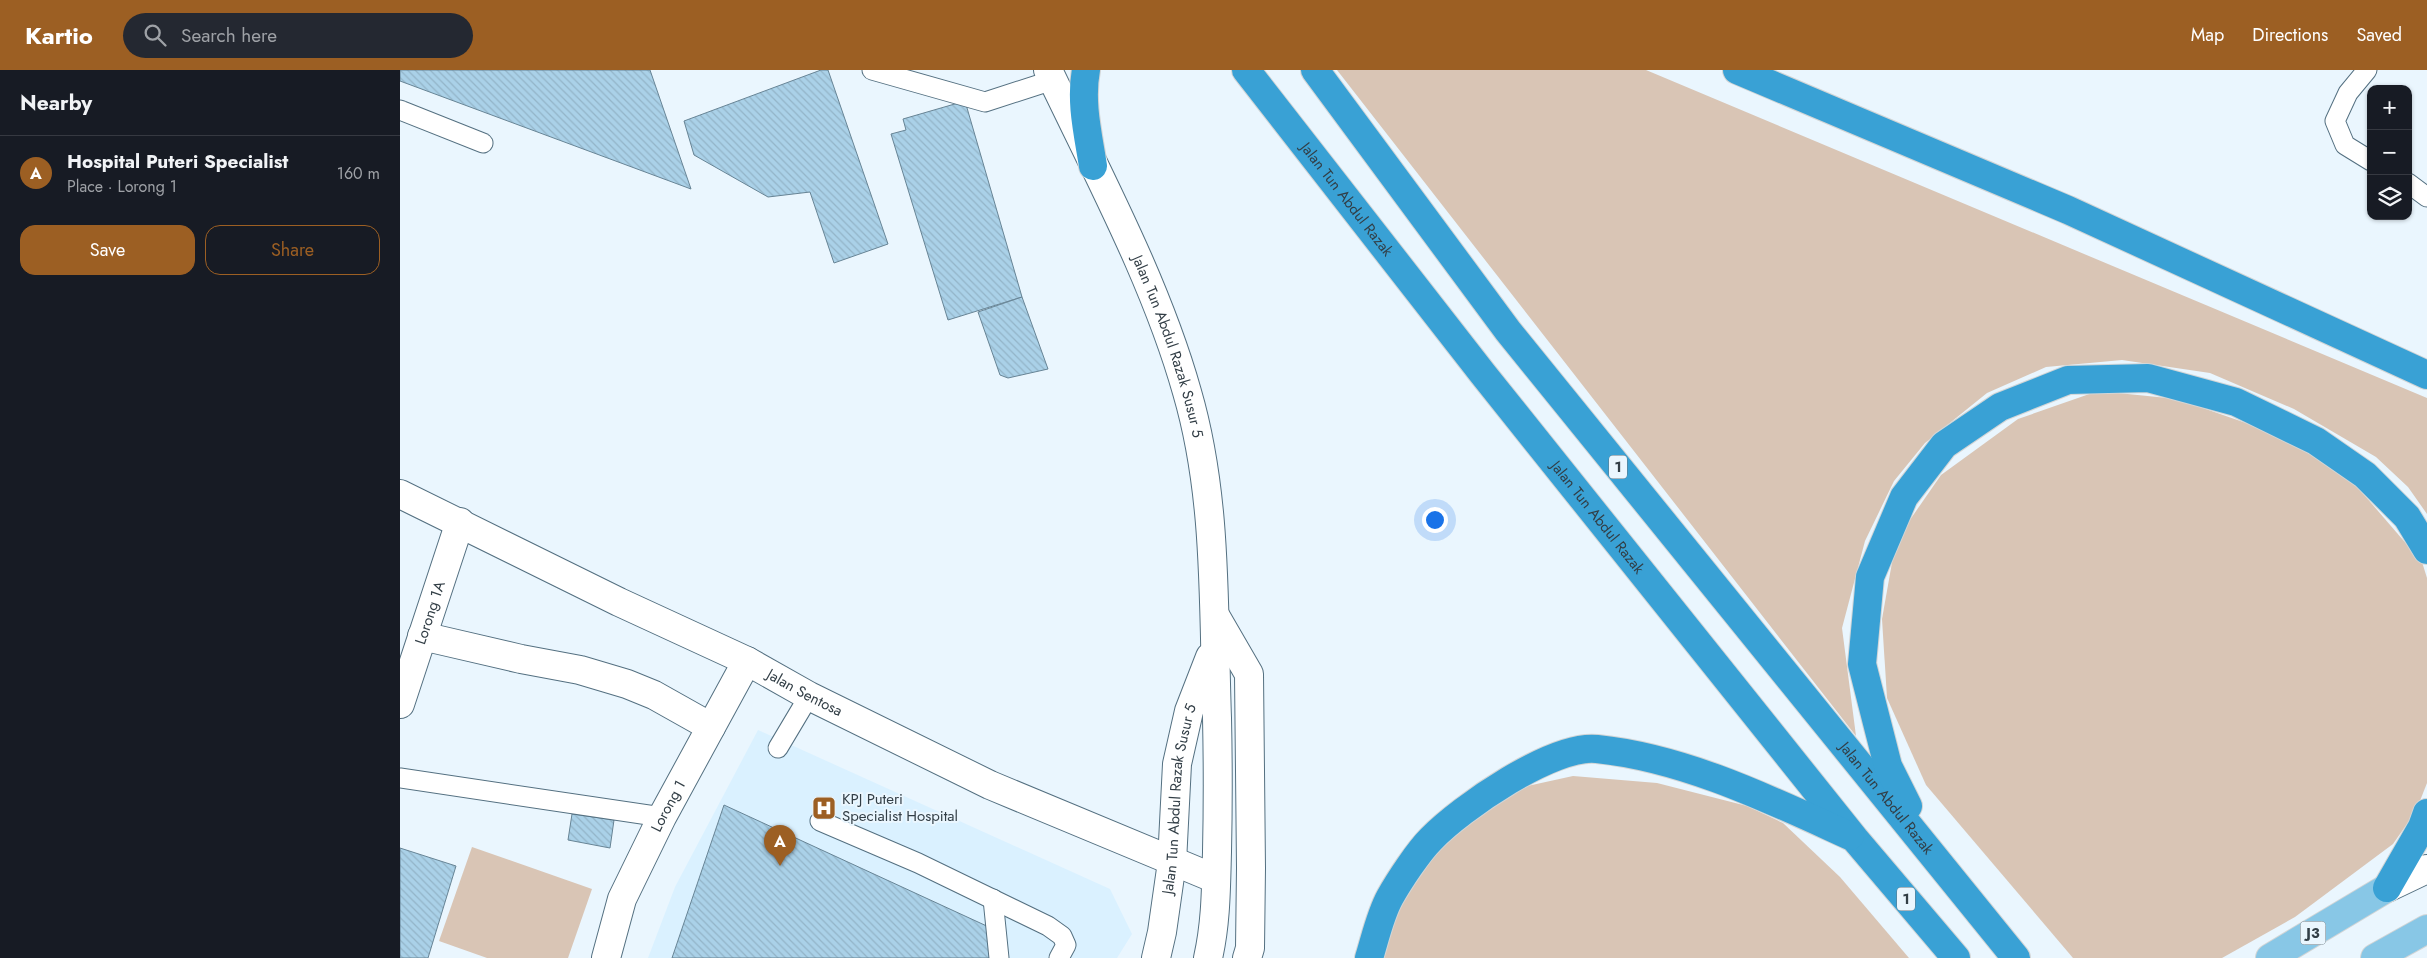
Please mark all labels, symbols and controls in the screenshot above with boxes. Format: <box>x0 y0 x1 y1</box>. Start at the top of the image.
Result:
search box <box>123 13 473 58</box>
text: Kartio <box>25 18 93 53</box>
icon: search <box>141 21 169 49</box>
text: Search here <box>181 22 277 49</box>
text: Map <box>2191 22 2224 48</box>
text: Directions <box>2252 22 2328 48</box>
text: Saved <box>2356 22 2402 48</box>
map controls <box>2367 85 2412 220</box>
button: + <box>2367 85 2412 130</box>
text: Nearby <box>20 88 92 118</box>
button: − <box>2367 130 2412 175</box>
street label: Jalan Tun Abdul Razak <box>1294 136 1399 261</box>
text: Hospital Puteri Specialist <box>67 148 288 175</box>
text: A <box>30 162 42 185</box>
text: 160 m <box>337 162 380 185</box>
text: Place · Lorong 1 <box>67 175 177 198</box>
button: layers <box>2367 175 2412 220</box>
button: Save <box>20 225 195 275</box>
button: Share <box>205 225 380 275</box>
street label: Jalan Tun Abdul Razak Susur 5 <box>1126 250 1209 440</box>
street label: Jalan Tun Abdul Razak <box>1544 455 1650 579</box>
road number: 1 <box>1609 456 1627 478</box>
your location <box>1422 507 1448 533</box>
street label: Lorong 1A <box>409 578 451 647</box>
street label: Jalan Sentosa <box>761 662 846 722</box>
street label: Jalan Tun Abdul Razak Susur 5 <box>1156 700 1202 898</box>
street label: Jalan Tun Abdul Razak <box>1833 736 1939 860</box>
street label: Lorong 1 <box>645 776 691 836</box>
place label: KPJ Puteri Specialist Hospital <box>842 788 958 827</box>
hospital icon: KPJ Puteri Specialist Hospital <box>811 795 837 821</box>
pin: A <box>764 825 796 866</box>
road number: 1 <box>1897 888 1915 911</box>
road number: J3 <box>2300 921 2326 944</box>

